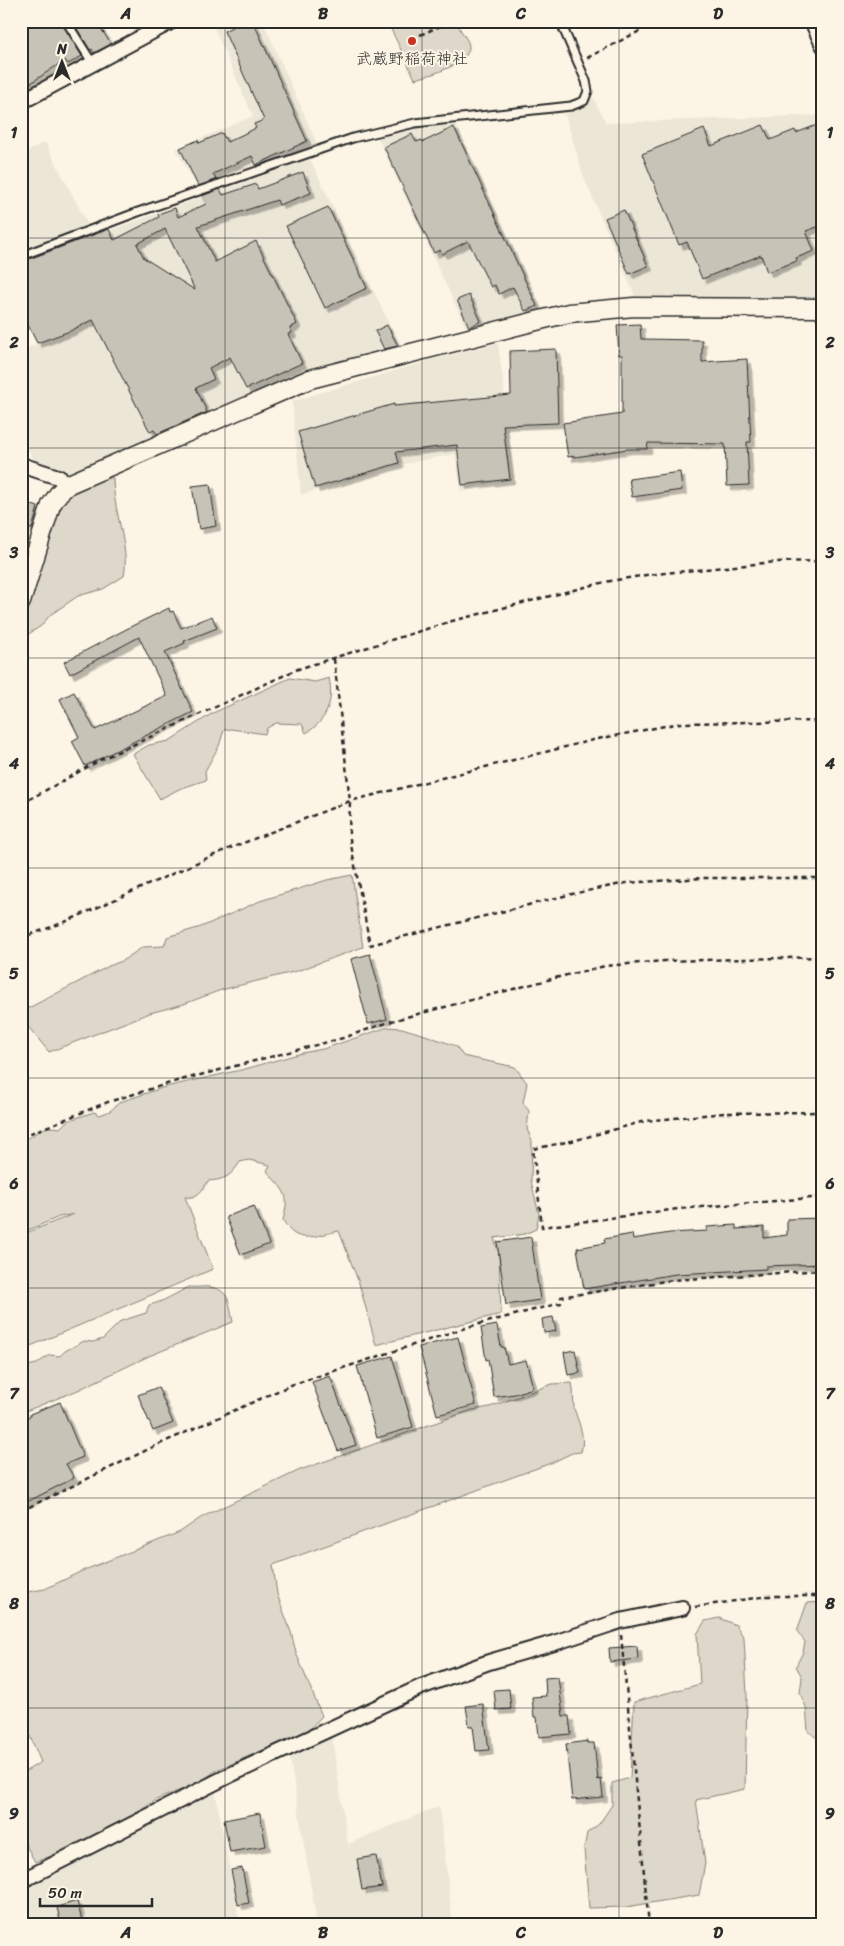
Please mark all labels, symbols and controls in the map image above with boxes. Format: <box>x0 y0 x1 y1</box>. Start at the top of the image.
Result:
text: A <box>120 0 131 28</box>
text: B <box>318 0 329 28</box>
text: C <box>515 0 527 28</box>
text: D <box>713 0 723 28</box>
marker: 武蔵野稲荷神社 <box>406 35 418 47</box>
text: N <box>56 37 67 62</box>
north arrow <box>38 38 88 88</box>
place label: 武蔵野稲荷神社 <box>356 44 468 73</box>
text: 1 <box>11 118 18 147</box>
text: 1 <box>827 118 834 147</box>
text: 2 <box>8 328 19 357</box>
text: 2 <box>824 328 835 357</box>
text: 3 <box>9 538 19 567</box>
text: 3 <box>825 538 835 567</box>
text: 4 <box>8 749 19 778</box>
text: 4 <box>824 749 835 778</box>
text: 5 <box>9 959 19 988</box>
text: 5 <box>825 959 835 988</box>
text: 6 <box>8 1169 19 1198</box>
text: 6 <box>824 1169 835 1198</box>
text: 7 <box>9 1379 20 1408</box>
text: 7 <box>825 1379 836 1408</box>
text: 8 <box>8 1589 19 1618</box>
text: 8 <box>824 1589 835 1618</box>
text: 9 <box>9 1799 19 1828</box>
text: 9 <box>825 1799 835 1828</box>
scale bar <box>40 1876 152 1908</box>
text: 50 m <box>48 1880 83 1906</box>
text: A <box>120 1918 131 1946</box>
text: B <box>318 1918 329 1946</box>
text: C <box>515 1918 527 1946</box>
text: D <box>713 1918 723 1946</box>

